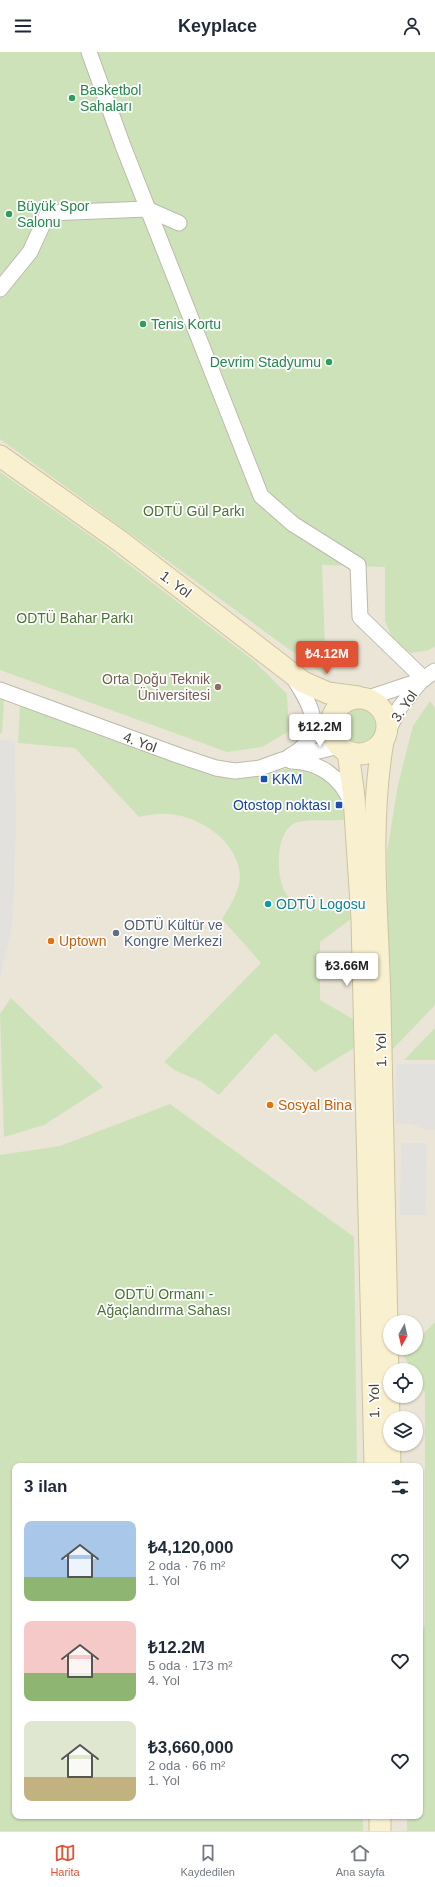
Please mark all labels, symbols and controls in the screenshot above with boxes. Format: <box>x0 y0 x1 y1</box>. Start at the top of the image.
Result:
icon: menu <box>12 15 34 37</box>
icon: person <box>401 15 423 37</box>
text: Keyplace <box>178 16 257 36</box>
place label: Basketbol Sahaları <box>80 82 141 114</box>
marker: Basketbol Sahaları <box>67 93 77 103</box>
place label: Büyük Spor Salonu <box>17 198 90 230</box>
marker: Büyük Spor Salonu <box>4 209 14 219</box>
place label: Tenis Kortu <box>151 316 221 332</box>
marker: Tenis Kortu <box>138 319 148 329</box>
place label: Devrim Stadyumu <box>210 354 321 370</box>
marker: Devrim Stadyumu <box>324 357 334 367</box>
park label: ODTÜ Gül Parkı <box>143 502 245 519</box>
street label: 1. Yol <box>158 567 194 601</box>
park label: ODTÜ Bahar Parkı <box>16 609 134 626</box>
pin: ₺4.12M <box>294 641 360 675</box>
text: ₺4.12M <box>305 646 349 661</box>
place label: Orta Doğu Teknik Üniversitesi <box>102 671 211 703</box>
marker: Orta Doğu Teknik Üniversitesi <box>213 682 223 692</box>
street label: 3. Yol <box>388 687 420 725</box>
pin: ₺12.2M <box>287 714 353 748</box>
text: ₺12.2M <box>298 719 342 734</box>
street label: 4. Yol <box>121 729 159 755</box>
place label: KKM <box>272 771 302 787</box>
marker: KKM <box>259 774 269 784</box>
place label: Otostop noktası <box>233 797 331 813</box>
marker: Otostop noktası <box>334 800 344 810</box>
place label: ODTÜ Logosu <box>276 895 365 912</box>
marker: ODTÜ Logosu <box>263 899 273 909</box>
place label: ODTÜ Kültür ve Kongre Merkezi <box>124 916 223 949</box>
marker: ODTÜ Kültür ve Kongre Merkezi <box>111 928 121 938</box>
place label: Uptown <box>59 933 106 949</box>
marker: Uptown <box>46 936 56 946</box>
pin: ₺3.66M <box>314 953 380 987</box>
text: ₺3.66M <box>325 958 369 973</box>
street label: 1. Yol <box>373 1033 389 1067</box>
place label: Sosyal Bina <box>278 1097 352 1113</box>
marker: Sosyal Bina <box>265 1100 275 1110</box>
park label: ODTÜ Ormanı - Ağaçlandırma Sahası <box>97 1285 231 1318</box>
north arrow <box>383 1315 423 1355</box>
map controls <box>383 1315 423 1451</box>
button: locate <box>383 1363 423 1403</box>
street label: 1. Yol <box>366 1384 382 1418</box>
button: layers <box>383 1411 423 1451</box>
icon: filters <box>389 1476 411 1498</box>
text: 3 ilan <box>24 1477 67 1496</box>
icon: home <box>56 1537 104 1585</box>
text: ₺4,120,000 <box>148 1538 233 1557</box>
icon: heart <box>389 1550 411 1572</box>
text: 2 oda · 76 m² <box>148 1558 225 1573</box>
text: 1. Yol <box>148 1573 180 1588</box>
icon: home <box>56 1637 104 1685</box>
text: ₺12.2M <box>148 1638 205 1657</box>
icon: heart <box>389 1650 411 1672</box>
text: 5 oda · 173 m² <box>148 1658 233 1673</box>
text: 4. Yol <box>148 1673 180 1688</box>
icon: home <box>56 1737 104 1785</box>
text: ₺3,660,000 <box>148 1738 233 1757</box>
icon: heart <box>389 1750 411 1772</box>
text: 2 oda · 66 m² <box>148 1758 225 1773</box>
text: 1. Yol <box>148 1773 180 1788</box>
tab: Harita <box>50 1842 80 1878</box>
tab: Kaydedilen <box>180 1842 235 1878</box>
tab: Ana sayfa <box>336 1842 385 1878</box>

